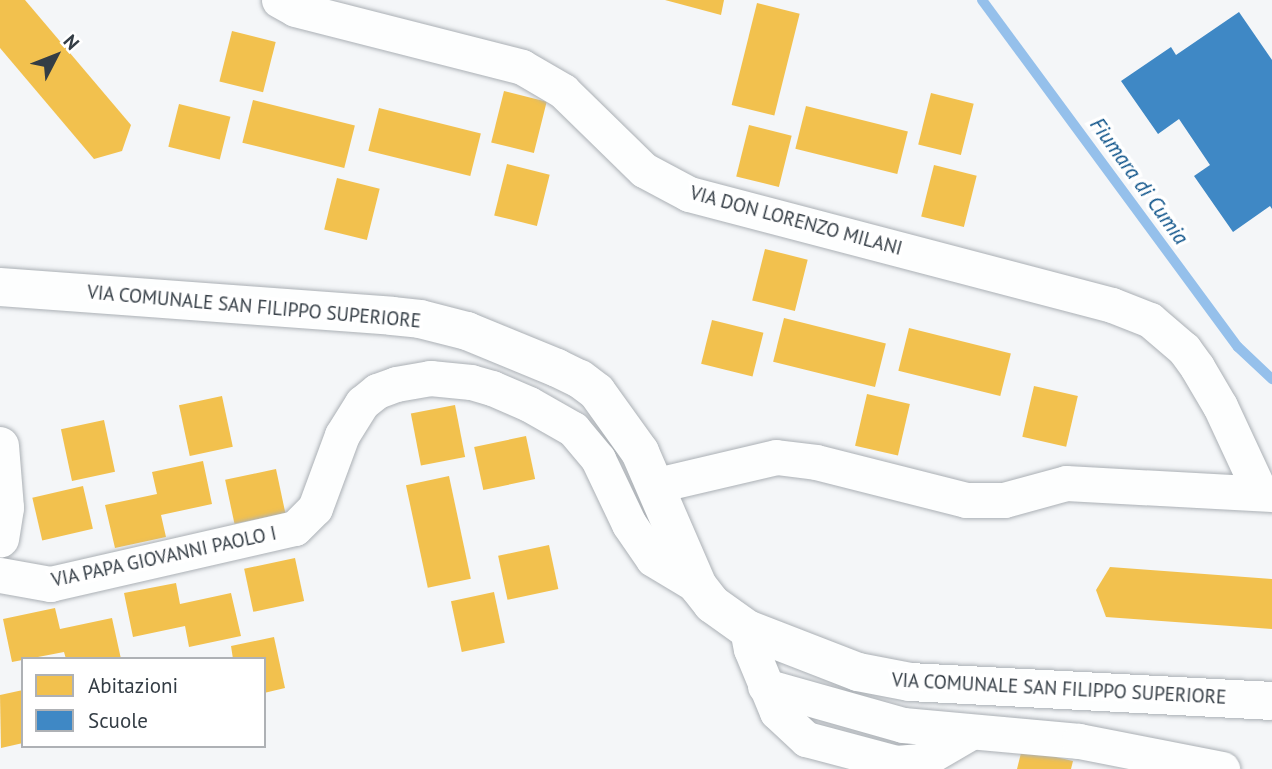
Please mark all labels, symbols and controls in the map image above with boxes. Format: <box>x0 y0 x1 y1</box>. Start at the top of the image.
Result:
north arrow <box>21 21 91 91</box>
text: N <box>59 29 85 55</box>
water label: Fiumara di Cumia <box>1085 113 1193 249</box>
street label: VIA DON LORENZO MILANI <box>687 182 905 260</box>
street label: VIA COMUNALE SAN FILIPPO SUPERIORE <box>86 281 422 333</box>
street label: VIA PAPA GIOVANNI PAOLO I <box>49 522 279 592</box>
legend <box>21 657 266 748</box>
street label: VIA COMUNALE SAN FILIPPO SUPERIORE <box>891 669 1227 709</box>
text: Abitazioni <box>88 672 178 699</box>
text: Scuole <box>88 707 148 734</box>

